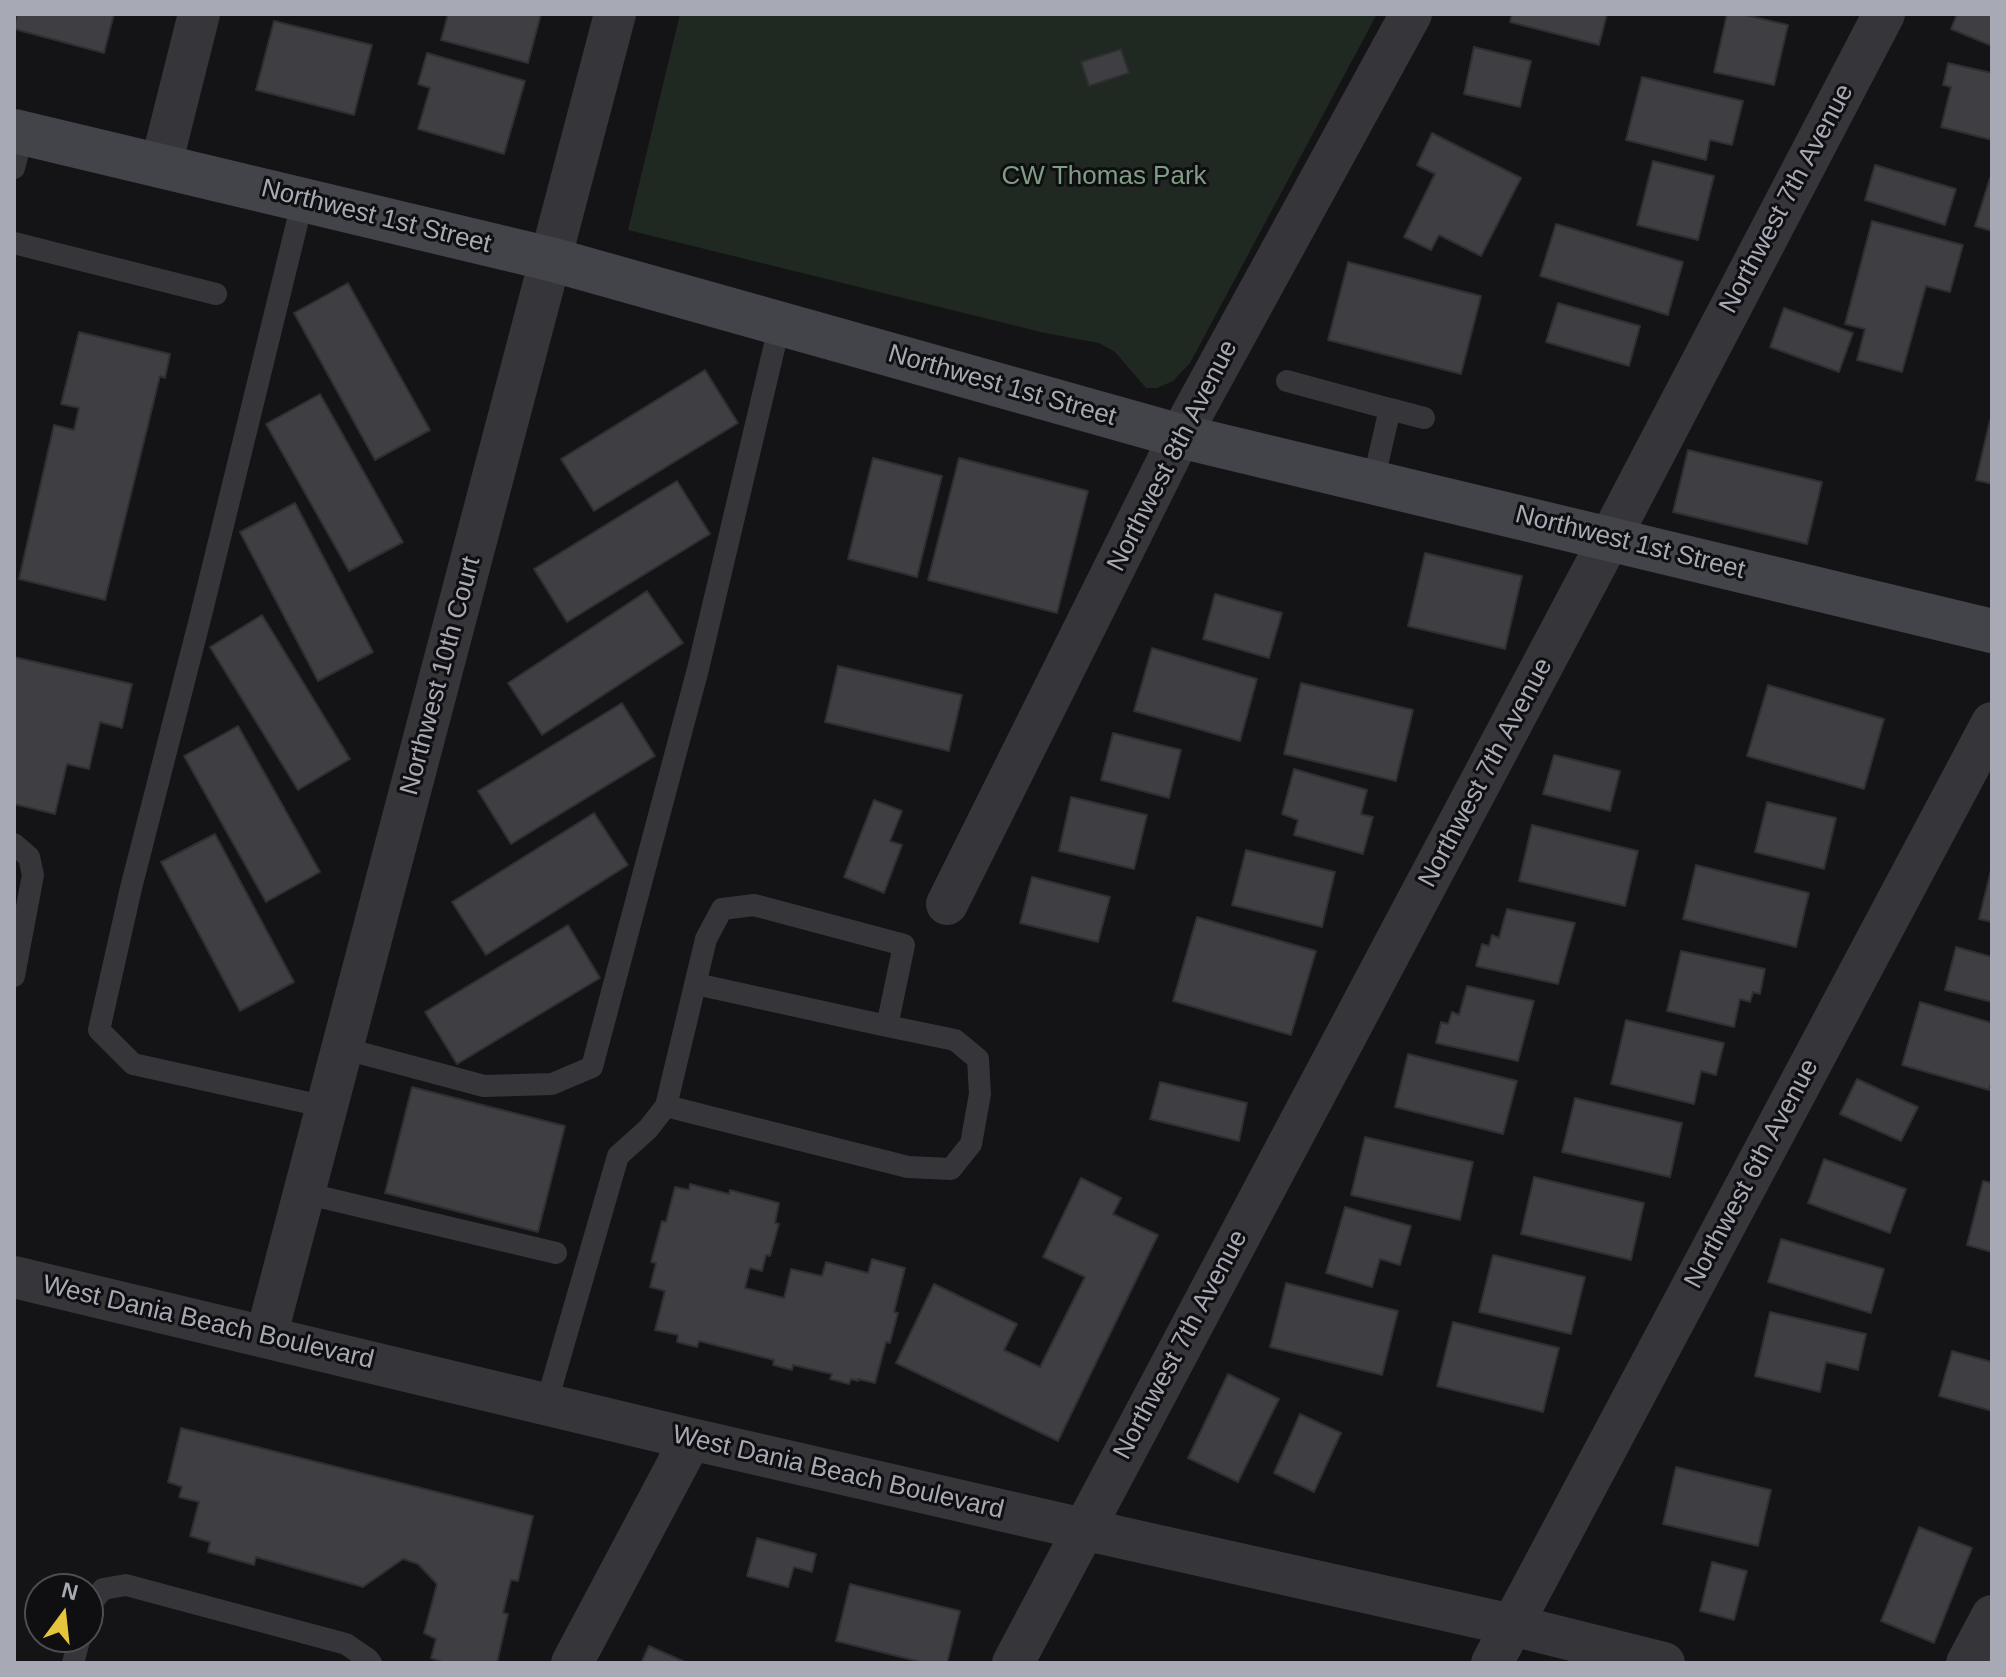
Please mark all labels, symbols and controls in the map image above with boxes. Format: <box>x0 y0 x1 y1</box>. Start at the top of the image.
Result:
street label: Northwest 7th Avenue <box>1713 79 1861 319</box>
park label: CW Thomas Park <box>1001 161 1207 193</box>
street label: Northwest 1st Street <box>258 173 494 261</box>
street label: Northwest 8th Avenue <box>1101 335 1245 577</box>
street label: Northwest 1st Street <box>884 339 1120 433</box>
street label: Northwest 1st Street <box>1512 499 1748 587</box>
street label: Northwest 10th Court <box>394 553 488 799</box>
street label: Northwest 7th Avenue <box>1412 653 1560 893</box>
street label: Northwest 6th Avenue <box>1678 1054 1826 1294</box>
street label: Northwest 7th Avenue <box>1107 1225 1255 1465</box>
street label: West Dania Beach Boulevard <box>39 1270 377 1376</box>
street label: West Dania Beach Boulevard <box>669 1420 1007 1526</box>
north arrow <box>24 1573 104 1653</box>
text: N <box>59 1577 81 1605</box>

